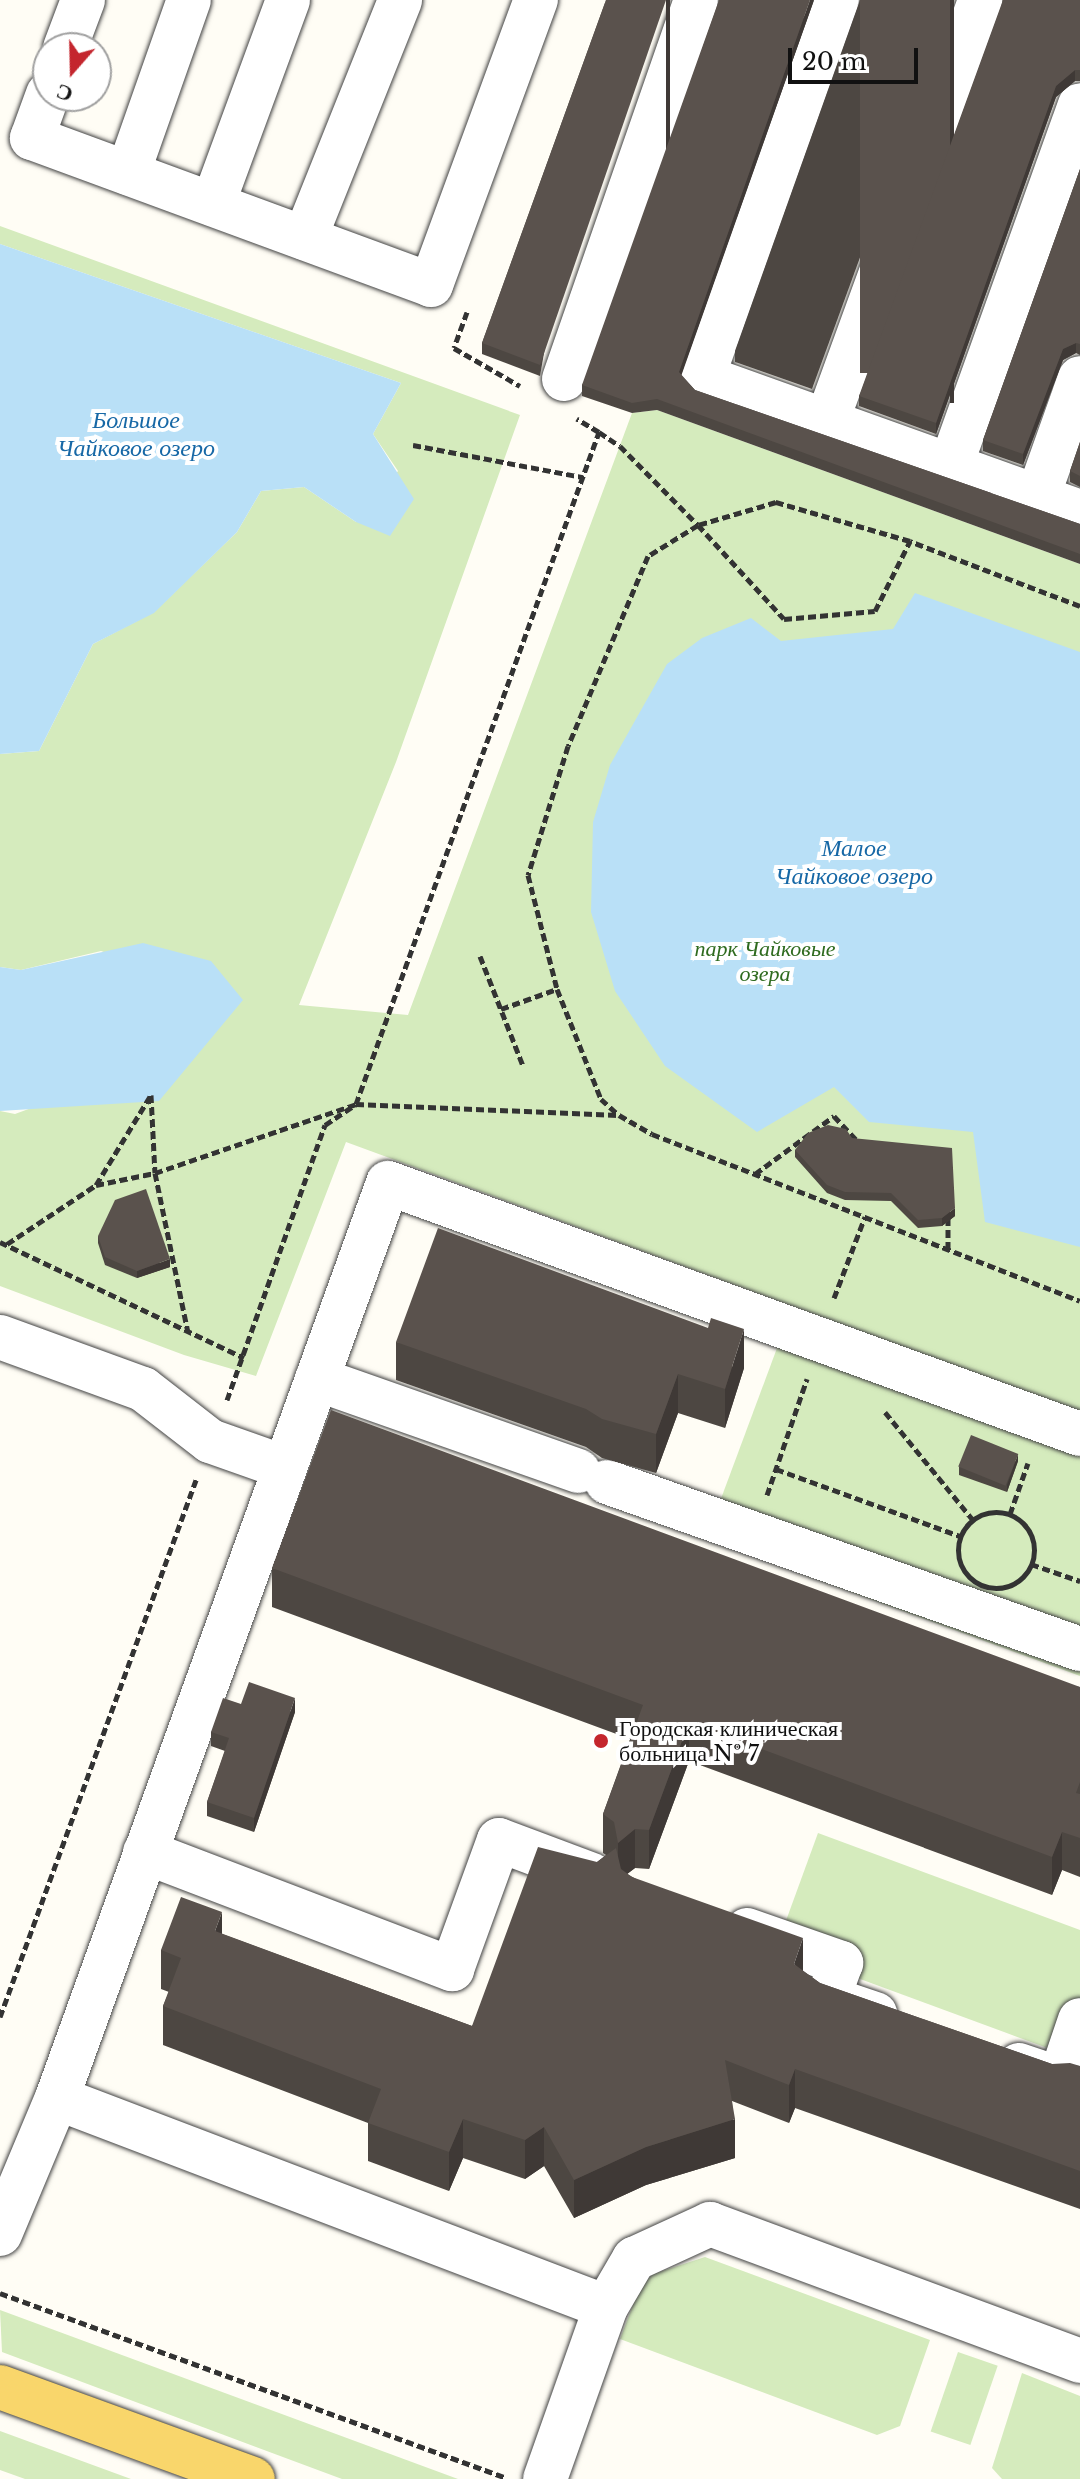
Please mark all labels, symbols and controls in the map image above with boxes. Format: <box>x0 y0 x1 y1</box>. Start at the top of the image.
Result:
north arrow <box>32 32 112 112</box>
scale bar <box>792 32 922 82</box>
text: 20 m <box>802 47 867 76</box>
text: С <box>52 78 76 109</box>
water label: Большое Чайковое озеро <box>57 406 215 462</box>
water label: Малое Чайковое озеро <box>775 834 933 890</box>
park label: парк Чайковые озера <box>694 935 836 986</box>
place label: Городская клиническая больница № 7 <box>619 1715 838 1766</box>
marker: Городская клиническая больница № 7 <box>590 1730 612 1752</box>

